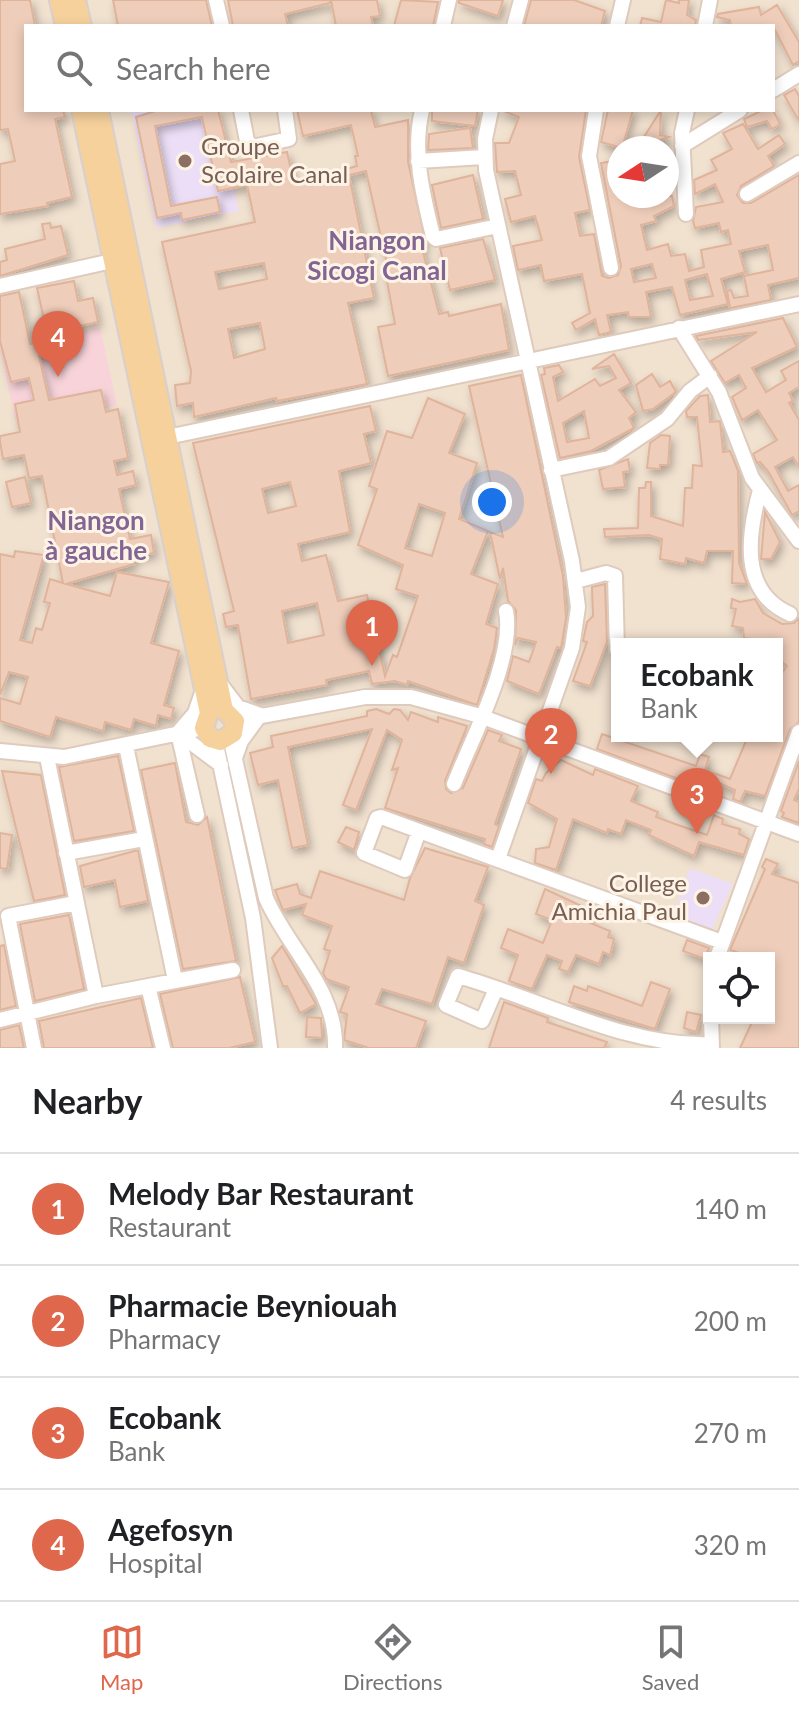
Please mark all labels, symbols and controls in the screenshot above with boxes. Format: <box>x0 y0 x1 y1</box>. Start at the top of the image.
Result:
search box <box>24 24 775 112</box>
icon: search <box>52 46 96 90</box>
text: Search here <box>116 50 271 86</box>
place label: Groupe Scolaire Canal <box>201 131 348 188</box>
north arrow <box>607 136 679 208</box>
marker: Groupe Scolaire Canal <box>176 152 194 170</box>
district label: Niangon Sicogi Canal <box>307 224 447 286</box>
pin: 4 <box>32 311 84 377</box>
your location <box>472 482 512 522</box>
district label: Niangon à gauche <box>45 504 147 566</box>
pin: 1 <box>346 600 398 666</box>
popup <box>611 638 783 742</box>
text: Ecobank <box>640 656 754 692</box>
text: Bank <box>640 692 698 724</box>
pin: 2 <box>525 708 577 774</box>
pin: 3 <box>671 768 723 834</box>
place label: College Amichia Paul <box>552 868 687 925</box>
marker: College Amichia Paul <box>694 889 712 907</box>
map controls <box>703 952 775 1024</box>
button: locate <box>703 952 775 1024</box>
text: Nearby <box>32 1080 143 1121</box>
text: 4 results <box>670 1084 767 1116</box>
text: Melody Bar Restaurant <box>108 1175 413 1211</box>
text: 1 <box>50 1193 66 1225</box>
text: 140 m <box>694 1193 767 1225</box>
text: Restaurant <box>108 1211 231 1243</box>
text: Pharmacie Beyniouah <box>108 1287 397 1323</box>
text: 2 <box>50 1305 66 1337</box>
text: 200 m <box>694 1305 767 1337</box>
text: Pharmacy <box>108 1323 221 1355</box>
text: Ecobank <box>108 1399 221 1435</box>
text: 3 <box>50 1417 66 1449</box>
text: 270 m <box>694 1417 767 1449</box>
text: Bank <box>108 1435 165 1467</box>
text: Agefosyn <box>108 1511 233 1547</box>
text: 4 <box>50 1529 66 1561</box>
text: 320 m <box>694 1529 767 1561</box>
text: Hospital <box>108 1547 203 1579</box>
tab: Map <box>100 1620 144 1695</box>
tab: Directions <box>343 1620 442 1695</box>
tab: Saved <box>642 1620 699 1695</box>

